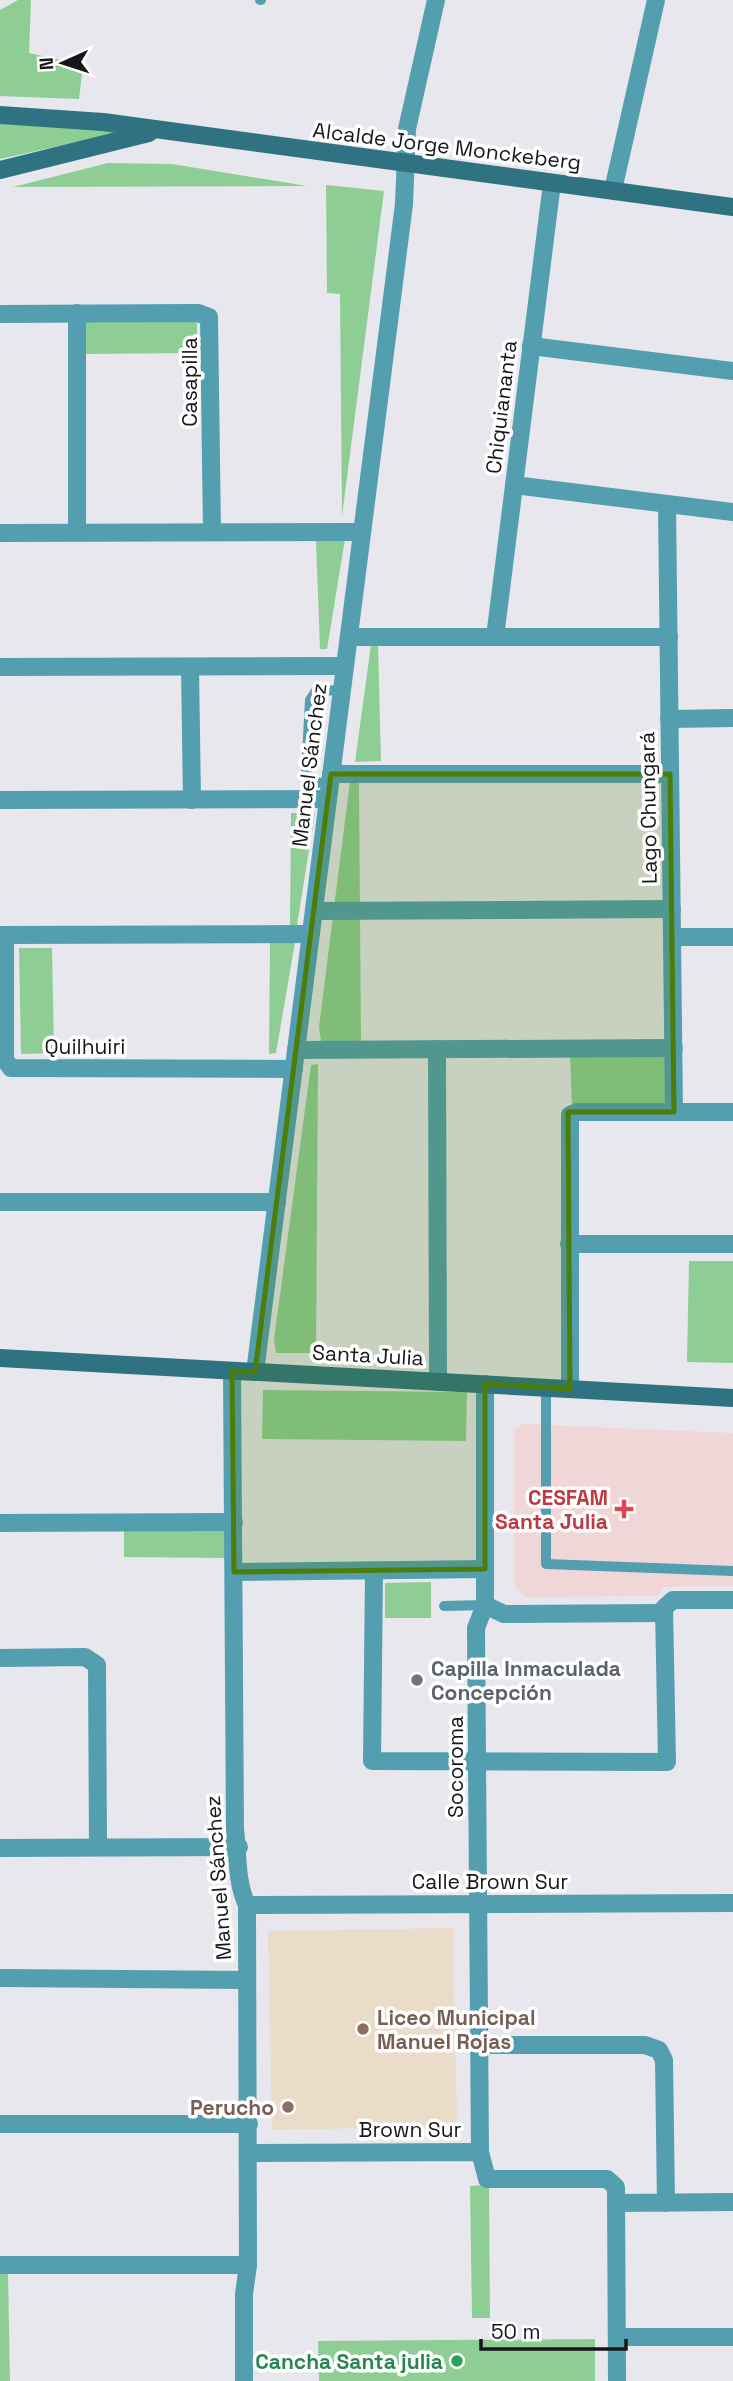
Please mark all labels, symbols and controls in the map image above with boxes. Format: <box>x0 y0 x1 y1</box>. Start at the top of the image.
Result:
north arrow <box>28 28 98 98</box>
text: N <box>34 57 59 71</box>
street label: Alcalde Jorge Monckeberg <box>311 116 583 176</box>
street label: Casapilla <box>176 337 203 427</box>
street label: Chiquiananta <box>479 339 523 475</box>
street label: Manuel Sánchez <box>286 681 332 849</box>
street label: Lago Chungará <box>633 732 663 884</box>
street label: Quilhuiri <box>45 1033 125 1060</box>
street label: Santa Julia <box>311 1339 425 1371</box>
place label: CESFAM Santa Julia <box>495 1484 608 1535</box>
marker: CESFAM Santa Julia <box>614 1499 634 1519</box>
place label: Capilla Inmaculada Concepción <box>431 1655 621 1706</box>
marker: Capilla Inmaculada Concepción <box>409 1672 425 1688</box>
street label: Socoroma <box>442 1716 469 1818</box>
street label: Manuel Sánchez <box>199 1795 237 1961</box>
street label: Calle Brown Sur <box>412 1868 568 1895</box>
place label: Liceo Municipal Manuel Rojas <box>377 2004 536 2055</box>
marker: Liceo Municipal Manuel Rojas <box>355 2021 371 2037</box>
place label: Perucho <box>190 2094 274 2121</box>
marker: Perucho <box>280 2099 296 2115</box>
street label: Brown Sur <box>359 2116 462 2143</box>
scale bar <box>481 2308 626 2352</box>
text: 50 m <box>491 2318 541 2345</box>
place label: Cancha Santa julia <box>255 2348 443 2375</box>
marker: Cancha Santa julia <box>449 2353 465 2369</box>

